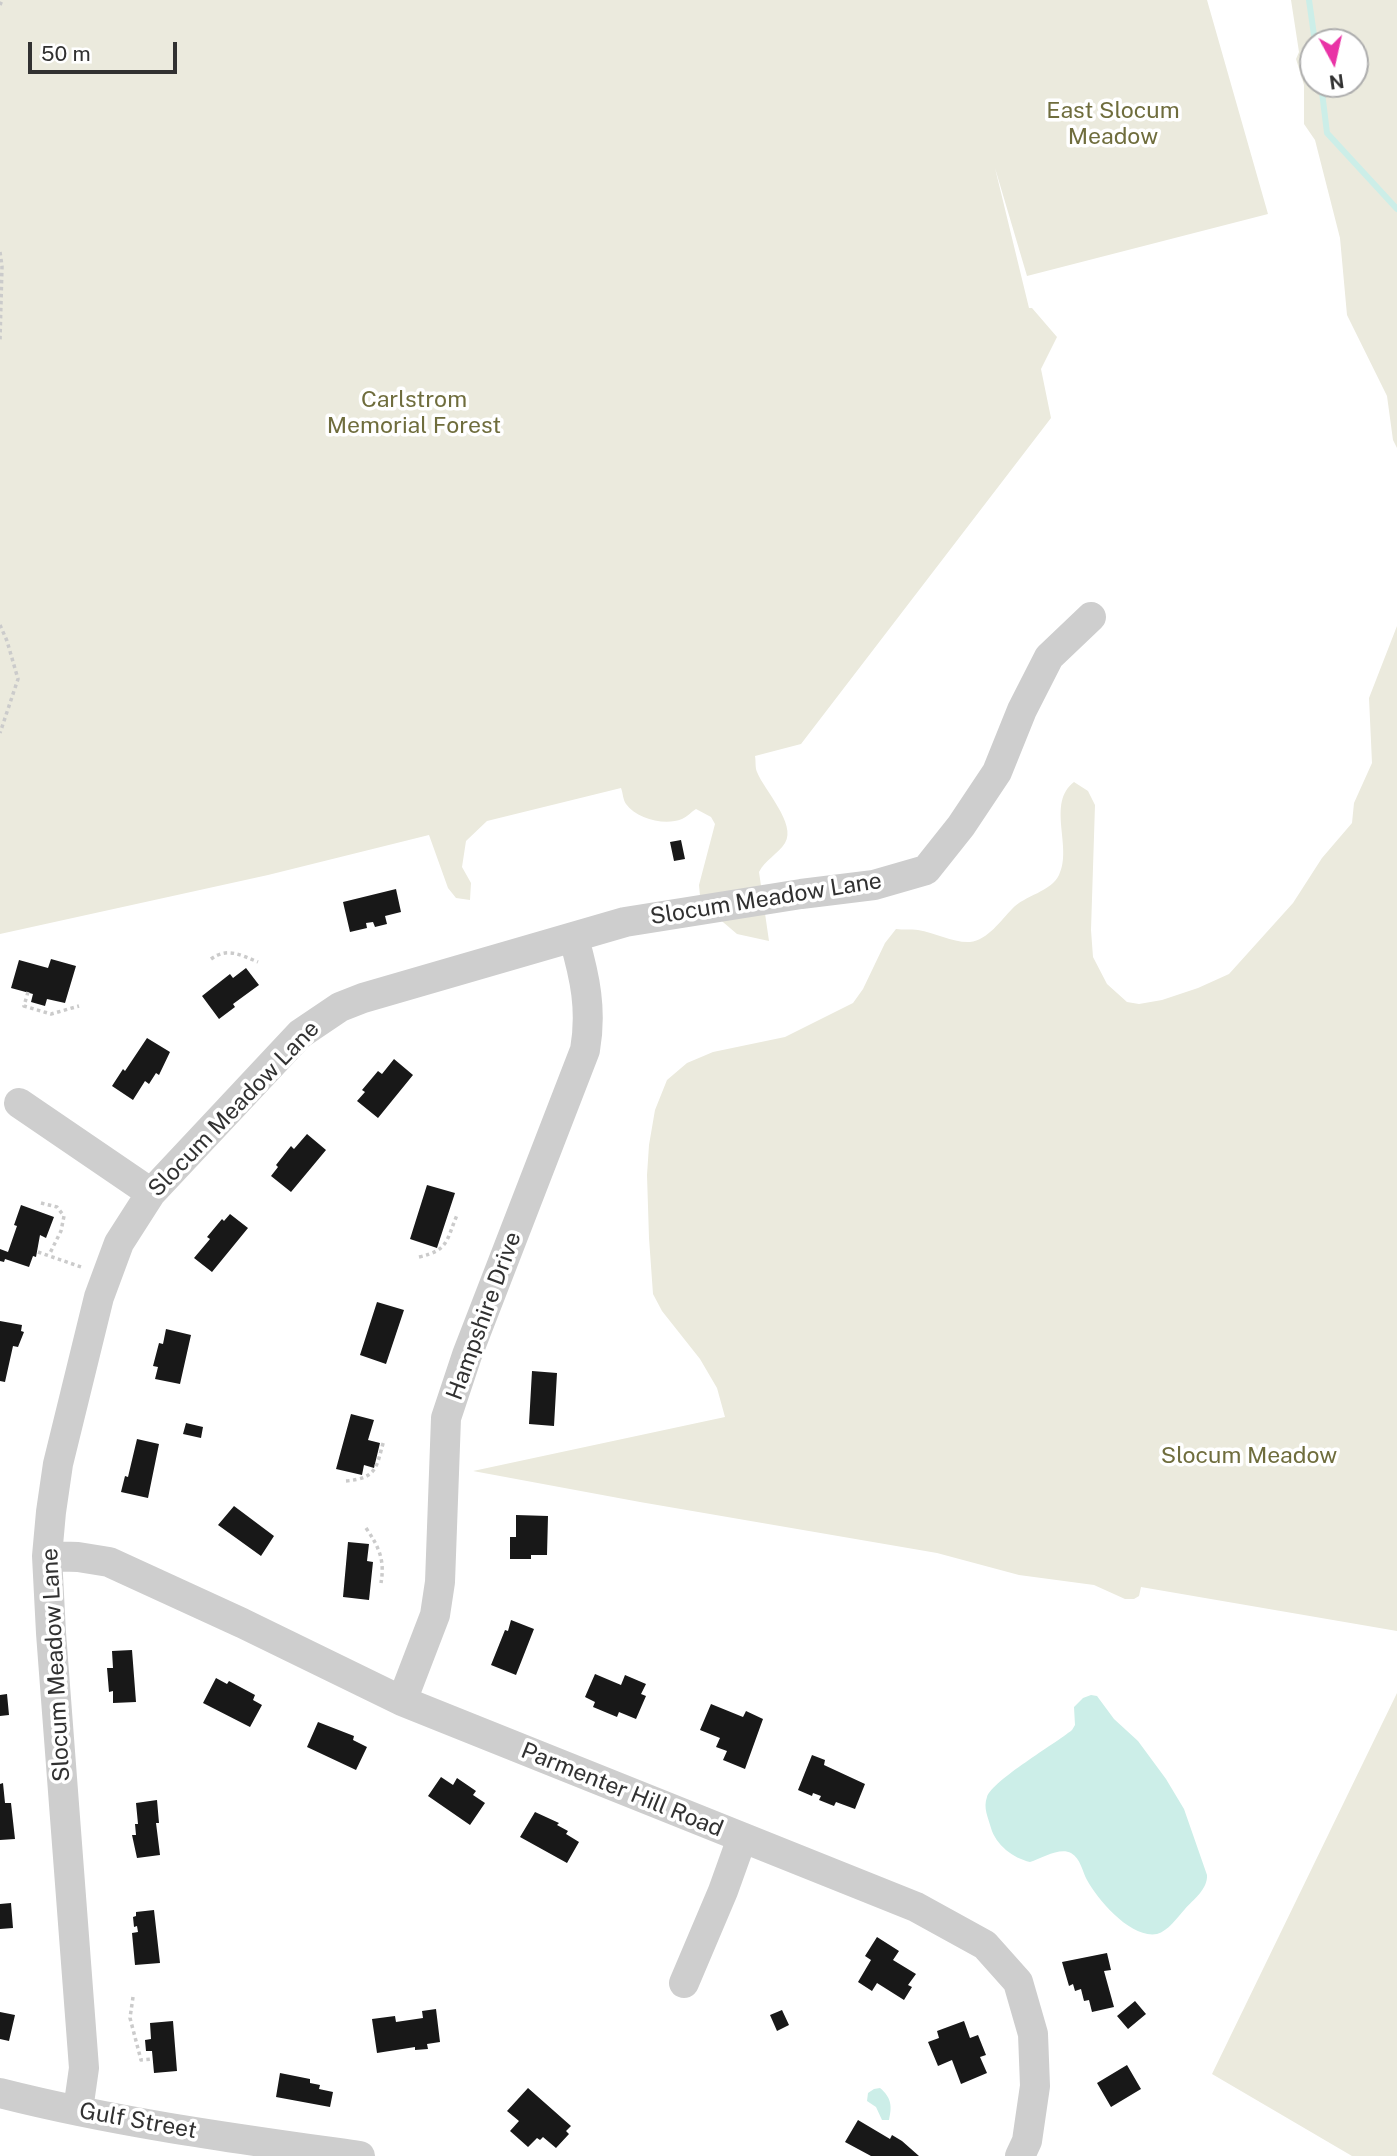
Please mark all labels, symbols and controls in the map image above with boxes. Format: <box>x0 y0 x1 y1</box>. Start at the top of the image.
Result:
scale bar <box>32 28 180 72</box>
north arrow <box>1299 28 1369 98</box>
text: 50 m <box>41 41 91 66</box>
text: N <box>1328 70 1346 94</box>
park label: East Slocum Meadow <box>1046 97 1180 151</box>
park label: Carlstrom Memorial Forest <box>327 386 501 440</box>
street label: Slocum Meadow Lane <box>648 867 884 931</box>
street label: Slocum Meadow Lane <box>143 1015 325 1203</box>
street label: Hampshire Drive <box>441 1228 527 1404</box>
park label: Slocum Meadow <box>1161 1442 1337 1470</box>
street label: Slocum Meadow Lane <box>36 1547 76 1783</box>
street label: Parmenter Hill Road <box>517 1737 727 1843</box>
street label: Gulf Street <box>77 2097 199 2145</box>

